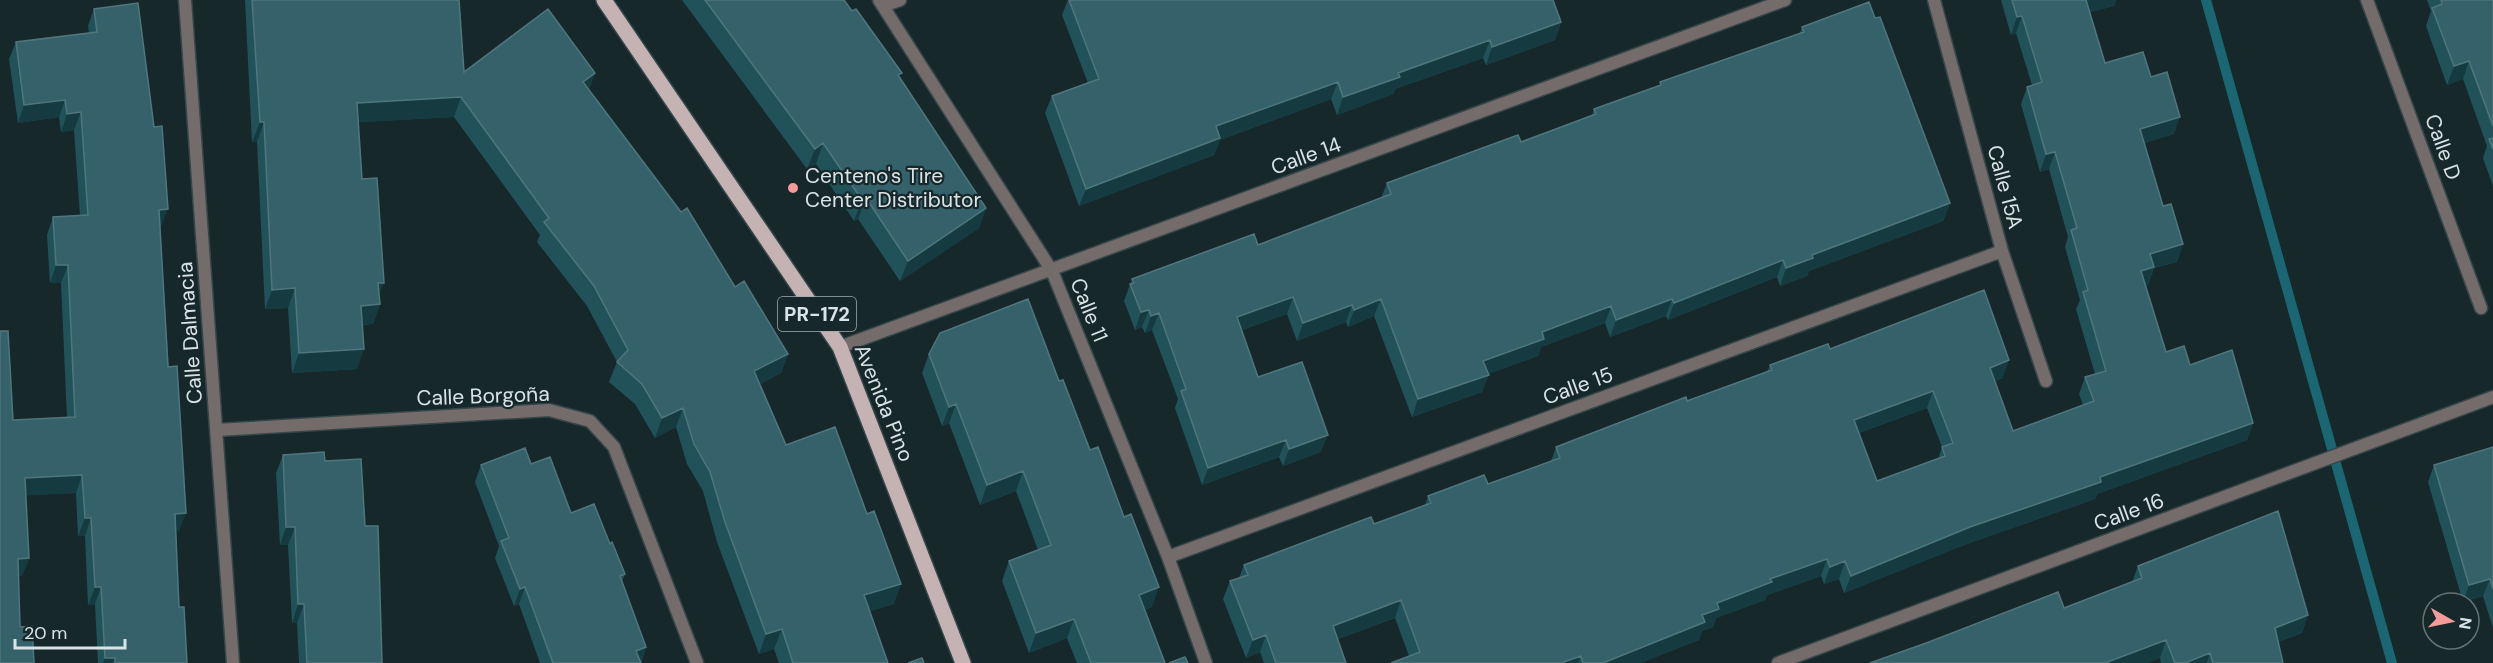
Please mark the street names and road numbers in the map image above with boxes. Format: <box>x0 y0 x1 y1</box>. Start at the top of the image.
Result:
street label: Calle D <box>2418 110 2468 184</box>
street label: Calle 14 <box>1267 130 1345 182</box>
street label: Calle 15A <box>1980 142 2030 232</box>
street label: Calle Dalmacia <box>171 261 209 405</box>
street label: Calle 11 <box>1064 274 1114 346</box>
road number: PR-172 <box>778 297 856 331</box>
street label: Avenida Pino <box>848 340 920 466</box>
street label: Calle 15 <box>1539 360 1617 412</box>
street label: Calle Borgoña <box>416 380 550 412</box>
street label: Calle 16 <box>2090 486 2168 538</box>

